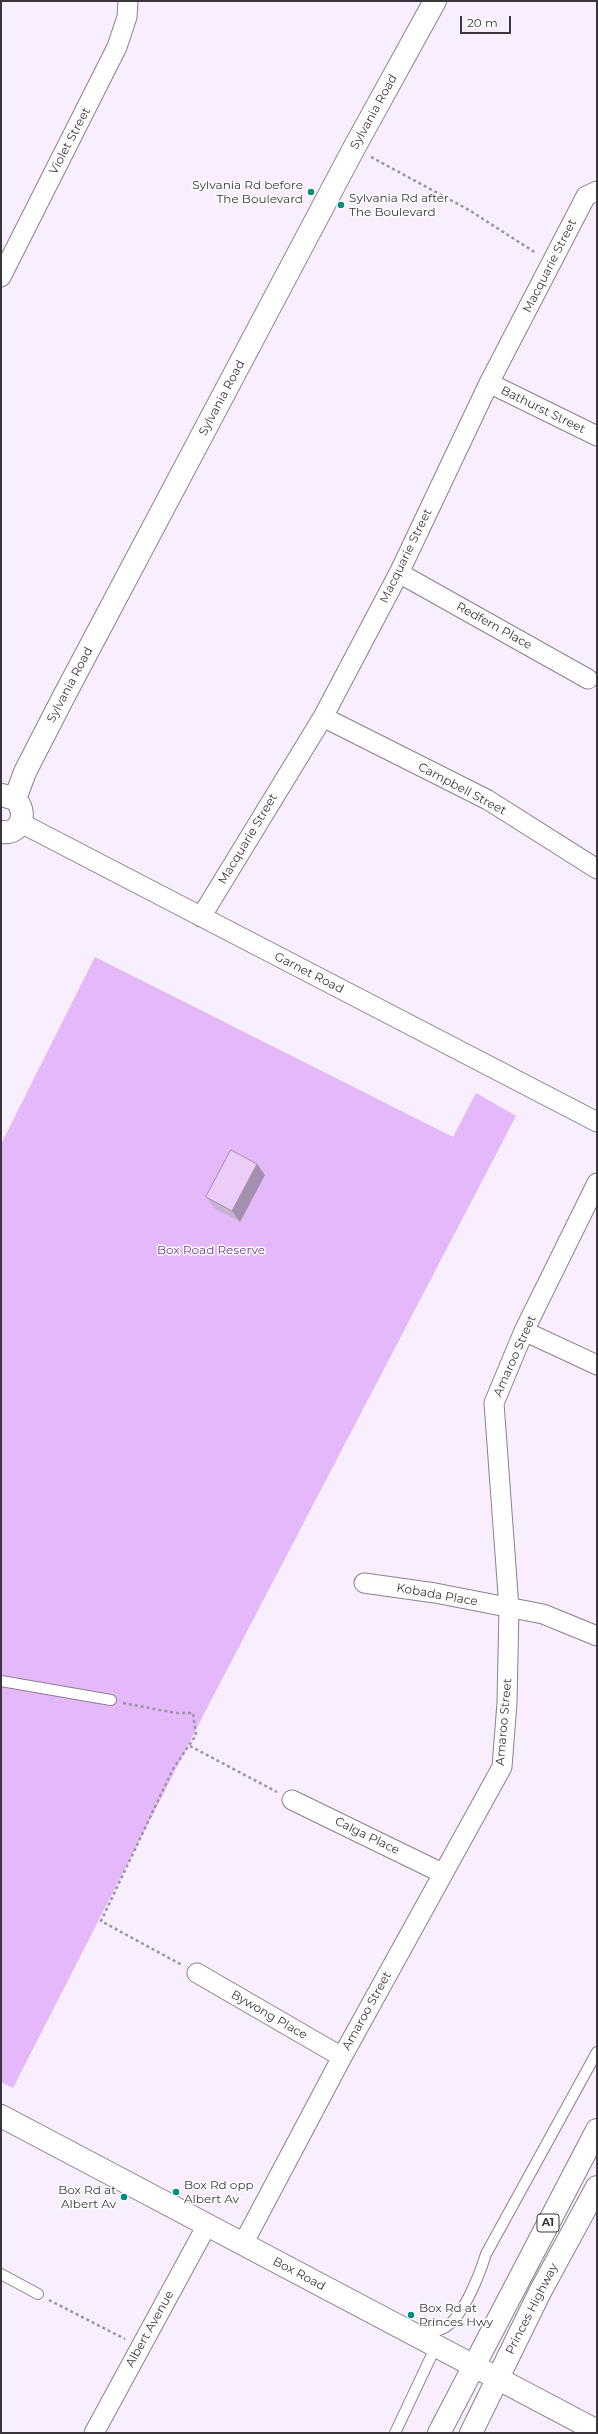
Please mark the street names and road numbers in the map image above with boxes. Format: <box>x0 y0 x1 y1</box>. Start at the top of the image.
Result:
street label: Sylvania Road <box>347 72 401 152</box>
street label: Violet Street <box>46 105 94 177</box>
street label: Macquarie Street <box>520 217 580 315</box>
street label: Sylvania Road <box>196 358 248 438</box>
street label: Bathurst Street <box>498 383 588 437</box>
street label: Macquarie Street <box>377 507 435 605</box>
street label: Redfern Place <box>454 599 534 653</box>
street label: Sylvania Road <box>44 645 96 725</box>
street label: Campbell Street <box>416 760 508 818</box>
street label: Macquarie Street <box>215 791 281 887</box>
street label: Garnet Road <box>272 949 346 997</box>
street label: Amaroo Street <box>491 1313 539 1399</box>
street label: Kobada Place <box>395 1581 479 1609</box>
street label: Amaroo Street <box>493 1678 515 1766</box>
street label: Calga Place <box>332 1814 402 1858</box>
street label: Amaroo Street <box>339 1969 395 2053</box>
street label: Bywong Place <box>228 1987 310 2043</box>
road number: A1 <box>537 2214 559 2232</box>
street label: Box Road <box>270 2254 328 2294</box>
street label: Princes Highway <box>503 2261 561 2357</box>
street label: Albert Avenue <box>123 2288 177 2370</box>

